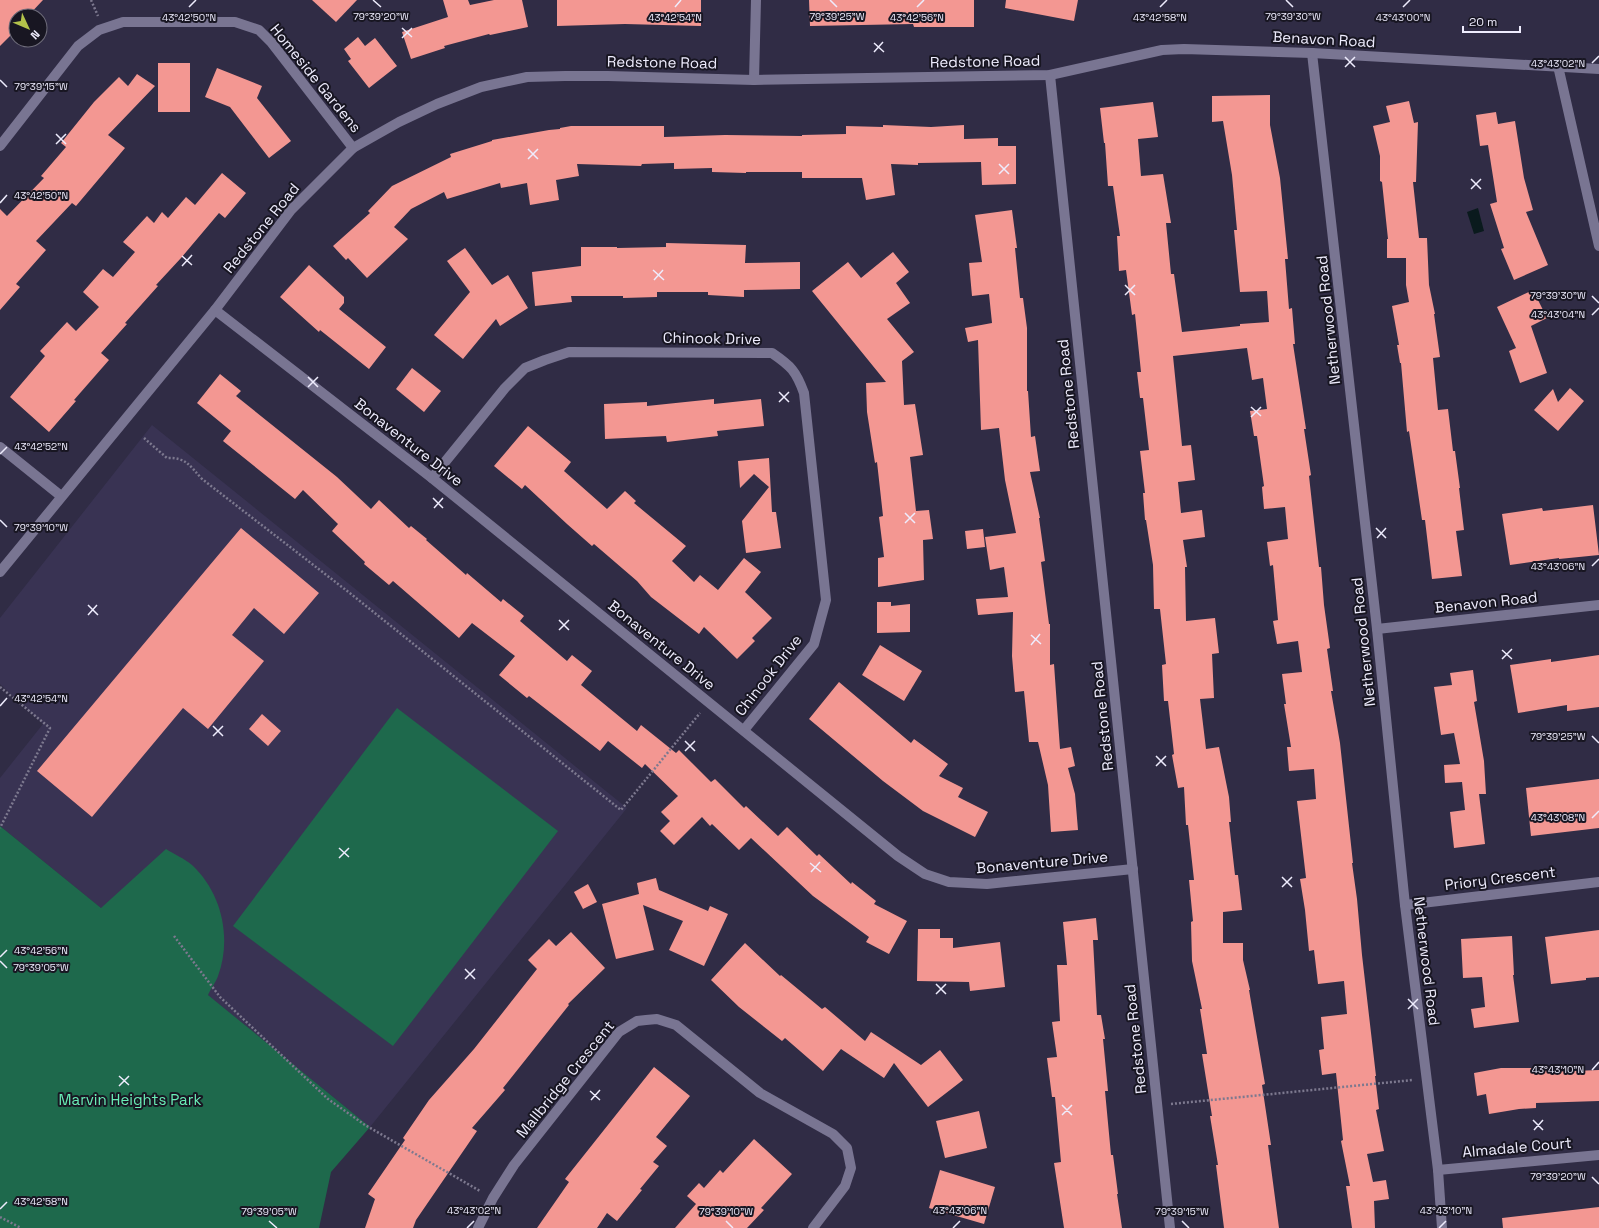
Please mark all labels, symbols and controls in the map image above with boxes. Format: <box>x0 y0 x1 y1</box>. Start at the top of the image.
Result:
north arrow <box>8 8 48 48</box>
scale bar <box>1463 8 1520 34</box>
text: 79°39'20"W <box>353 10 409 23</box>
text: 79°39'25"W <box>809 10 865 23</box>
text: 79°39'30"W <box>1265 10 1321 23</box>
text: 43°42'50"N <box>162 11 216 24</box>
text: 43°42'54"N <box>648 11 702 24</box>
text: 43°42'56"N <box>890 11 944 24</box>
text: 43°42'58"N <box>1133 11 1187 24</box>
text: 43°43'00"N <box>1376 11 1430 24</box>
text: 20 m <box>1469 14 1497 30</box>
street label: Homeside Gardens <box>266 20 366 136</box>
text: N <box>28 27 43 42</box>
street label: Benavon Road <box>1272 27 1376 51</box>
street label: Redstone Road <box>930 51 1040 71</box>
street label: Redstone Road <box>607 52 717 72</box>
text: 43°43'02"N <box>1531 57 1585 70</box>
text: 79°39'15"W <box>14 80 68 93</box>
street label: Redstone Road <box>219 179 303 277</box>
text: 43°42'50"N <box>14 189 68 202</box>
street label: Netherwood Road <box>1312 254 1344 386</box>
text: 79°39'30"W <box>1530 289 1586 302</box>
text: 43°43'04"N <box>1531 308 1585 321</box>
street label: Chinook Drive <box>663 328 761 348</box>
street label: Redstone Road <box>1053 338 1083 450</box>
street label: Bonaventure Drive <box>351 394 467 490</box>
text: 43°42'52"N <box>14 440 68 453</box>
text: 79°39'10"W <box>14 521 68 534</box>
text: 43°43'06"N <box>1531 560 1585 573</box>
street label: Netherwood Road <box>1347 576 1379 708</box>
street label: Benavon Road <box>1434 587 1538 617</box>
street label: Bonaventure Drive <box>605 596 720 694</box>
street label: Chinook Drive <box>730 630 806 720</box>
street label: Redstone Road <box>1087 660 1117 772</box>
text: 43°42'54"N <box>14 692 68 705</box>
text: 79°39'25"W <box>1530 730 1586 743</box>
text: 43°43'08"N <box>1531 811 1585 824</box>
street label: Bonaventure Drive <box>975 847 1109 877</box>
street label: Priory Crescent <box>1443 862 1557 894</box>
street label: Netherwood Road <box>1410 895 1444 1027</box>
text: 43°42'56"N <box>14 944 68 957</box>
text: 79°39'05"W <box>13 961 69 974</box>
street label: Redstone Road <box>1120 983 1150 1095</box>
street label: Mallbridge Crescent <box>512 1016 618 1142</box>
text: 43°43'10"N <box>1532 1063 1584 1076</box>
park label: Marvin Heights Park <box>59 1090 201 1109</box>
street label: Almadale Court <box>1461 1133 1573 1161</box>
text: 79°39'20"W <box>1530 1170 1586 1183</box>
text: 43°42'58"N <box>14 1195 68 1208</box>
text: 43°43'02"N <box>447 1204 501 1217</box>
text: 43°43'06"N <box>933 1204 987 1217</box>
text: 43°43'10"N <box>1420 1204 1472 1217</box>
text: 79°39'05"W <box>241 1205 297 1218</box>
text: 79°39'10"W <box>699 1205 753 1218</box>
text: 79°39'15"W <box>1155 1205 1209 1218</box>

